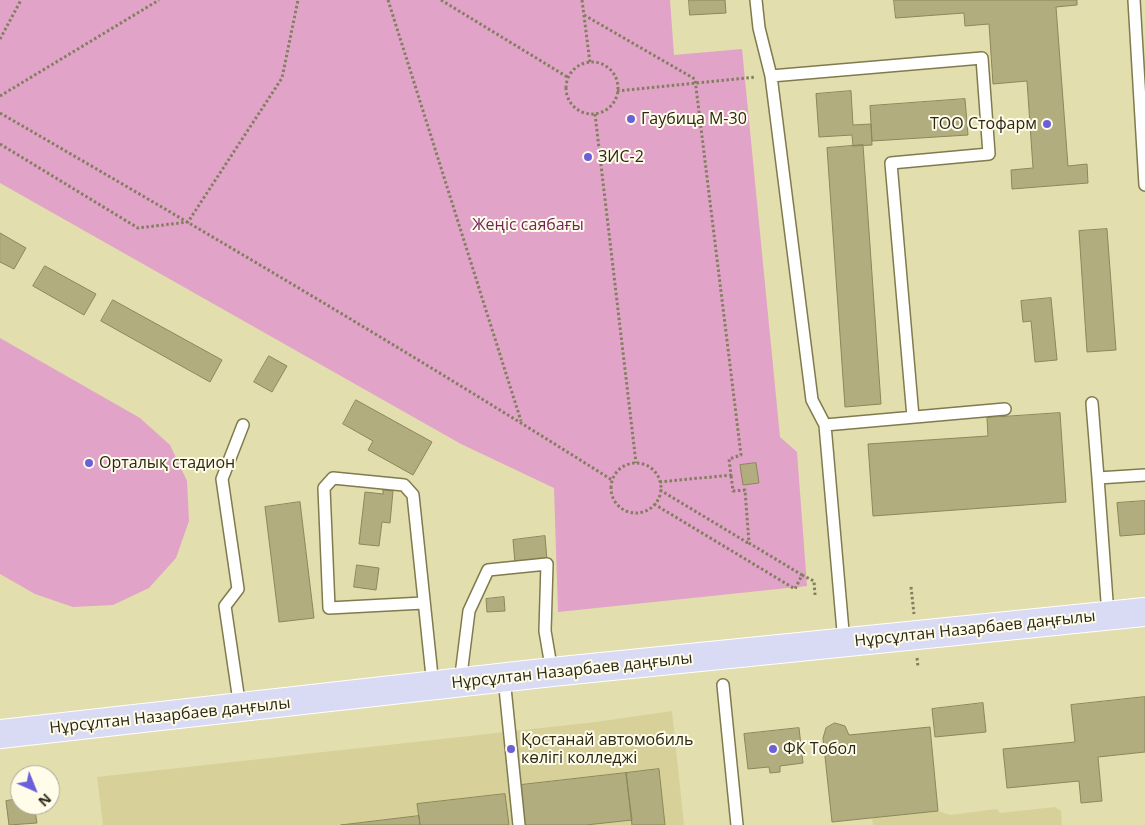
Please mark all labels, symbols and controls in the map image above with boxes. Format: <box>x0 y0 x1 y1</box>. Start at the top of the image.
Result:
place label: Гаубица М-30 <box>641 109 747 129</box>
marker: Гаубица М-30 <box>625 113 637 125</box>
place label: ТОО Стофарм <box>930 114 1037 134</box>
marker: ТОО Стофарм <box>1041 118 1053 130</box>
place label: ЗИС-2 <box>598 147 644 167</box>
marker: ЗИС-2 <box>582 151 594 163</box>
park label: Жеңіс саябағы <box>472 215 584 235</box>
place label: Орталық стадион <box>99 453 235 473</box>
marker: Орталық стадион <box>83 457 95 469</box>
street label: Нұрсұлтан Назарбаев даңғылы <box>854 607 1096 651</box>
street label: Нұрсұлтан Назарбаев даңғылы <box>451 649 693 693</box>
street label: Нұрсұлтан Назарбаев даңғылы <box>49 694 291 738</box>
place label: Қостанай автомобиль көлігі колледжі <box>521 730 694 768</box>
place label: ФК Тобол <box>783 739 856 759</box>
marker: Қостанай автомобиль көлігі колледжі <box>505 743 517 755</box>
marker: ФК Тобол <box>767 743 779 755</box>
north arrow <box>10 765 60 815</box>
text: N <box>34 790 56 811</box>

